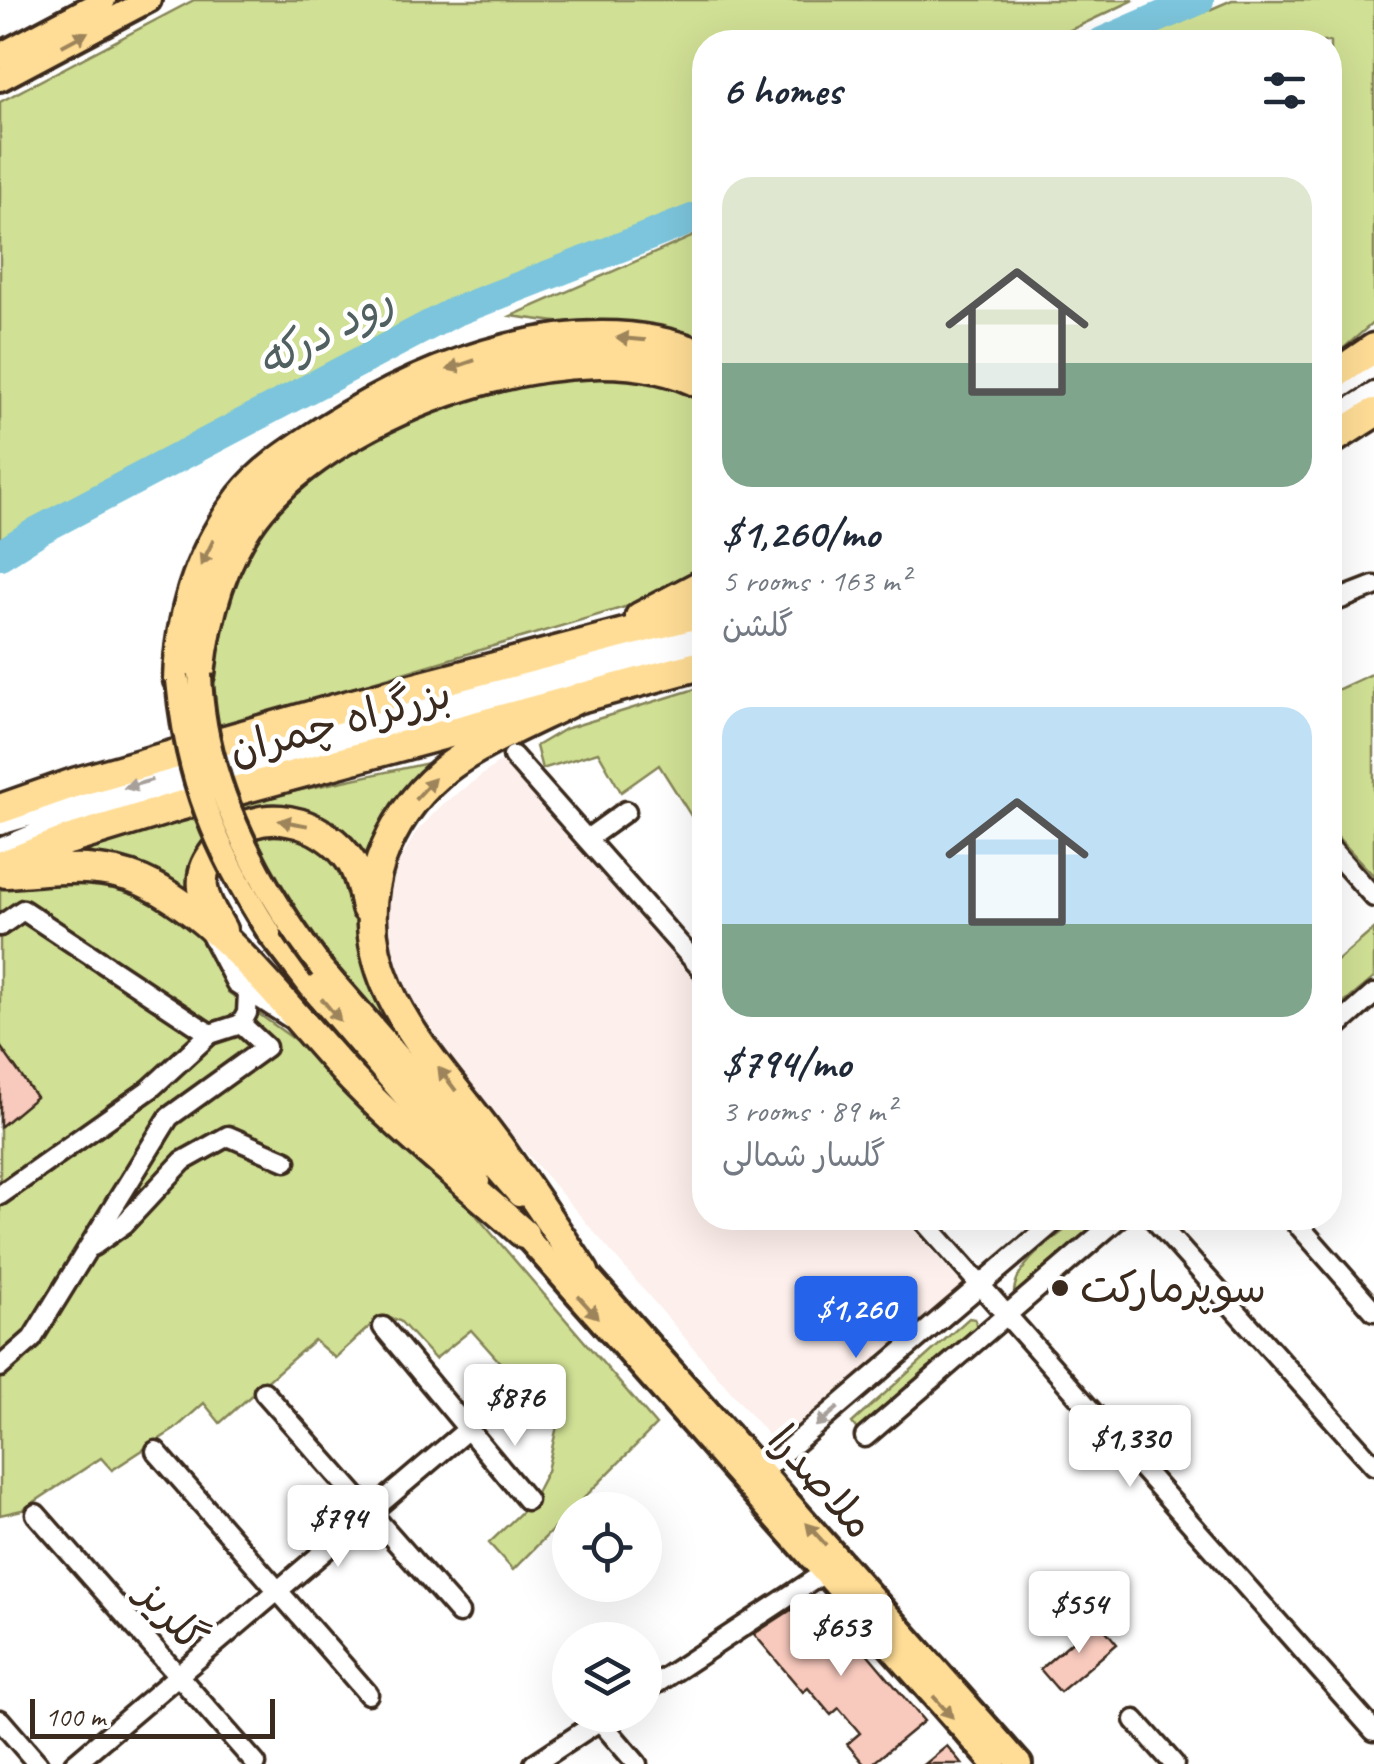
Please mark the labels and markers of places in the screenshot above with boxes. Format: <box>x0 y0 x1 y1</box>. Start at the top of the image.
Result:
place label: سوپرمارکت <box>1080 1262 1266 1315</box>
pin: $1,260 <box>775 1276 937 1361</box>
marker: سوپرمارکت <box>1049 1277 1071 1299</box>
pin: $876 <box>456 1364 574 1449</box>
pin: $1,330 <box>1049 1405 1211 1490</box>
pin: $794 <box>279 1485 397 1570</box>
pin: $554 <box>1020 1571 1138 1656</box>
pin: $653 <box>782 1594 900 1679</box>

